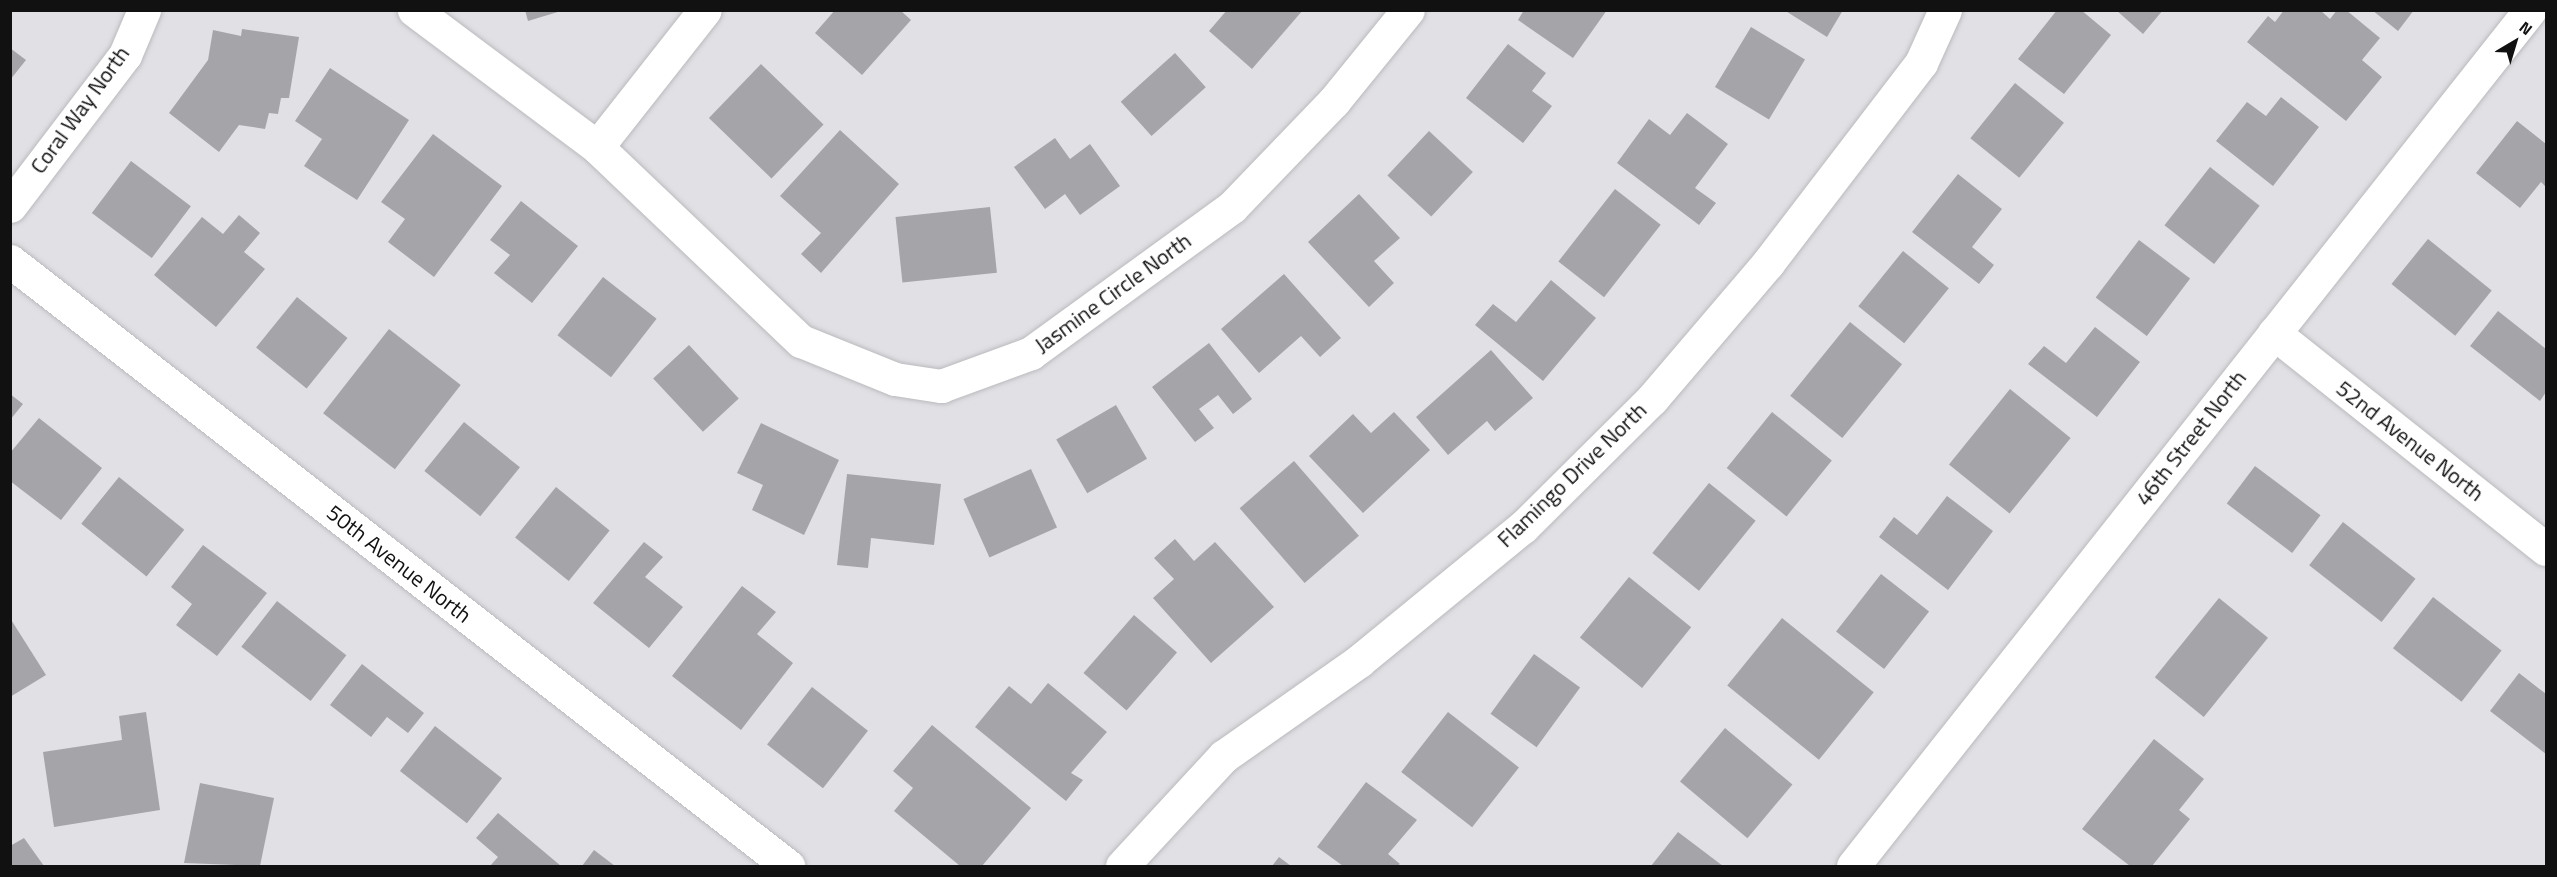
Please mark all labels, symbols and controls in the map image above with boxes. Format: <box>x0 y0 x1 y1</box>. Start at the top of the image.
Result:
north arrow <box>2485 12 2545 72</box>
text: N <box>2514 15 2538 41</box>
street label: Coral Way North <box>25 41 135 179</box>
street label: Jasmine Circle North <box>1030 227 1196 359</box>
street label: 46th Street North <box>2130 365 2252 511</box>
street label: 52nd Avenue North <box>2331 375 2489 507</box>
street label: Flamingo Drive North <box>1492 397 1652 553</box>
street label: 50th Avenue North <box>321 499 477 629</box>

